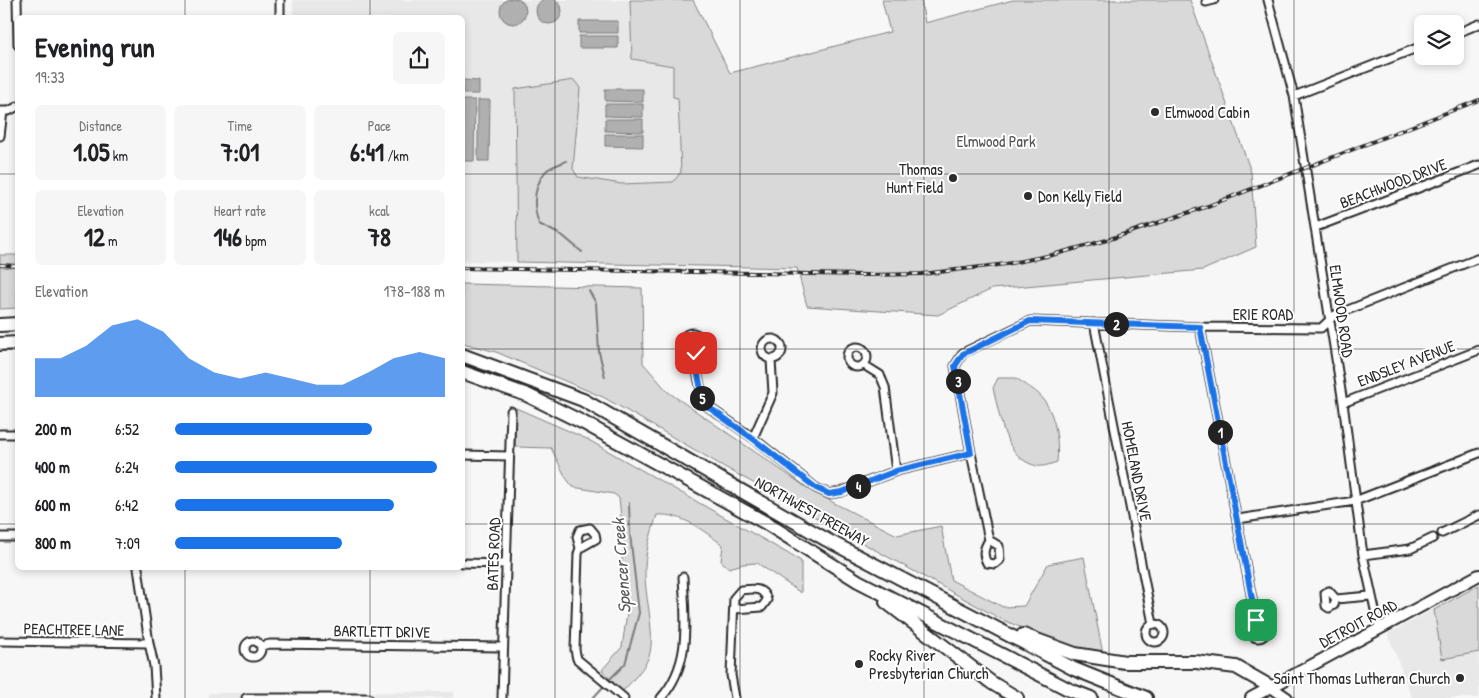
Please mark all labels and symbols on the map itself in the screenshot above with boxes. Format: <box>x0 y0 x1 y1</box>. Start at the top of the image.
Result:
place label: Elmwood Cabin <box>1165 101 1250 123</box>
marker: Elmwood Cabin <box>1149 106 1161 118</box>
park label: Elmwood Park <box>956 130 1036 152</box>
street label: BEACHWOOD DRIVE <box>1336 153 1450 213</box>
place label: Thomas Hunt Field <box>886 158 943 198</box>
marker: Thomas Hunt Field <box>947 172 959 184</box>
place label: Don Kelly Field <box>1038 185 1122 207</box>
marker: Don Kelly Field <box>1022 190 1034 202</box>
street label: ELMWOOD ROAD <box>1325 263 1359 359</box>
street label: ERIE ROAD <box>1233 303 1294 325</box>
pin: 2 <box>1104 312 1128 336</box>
pin <box>675 332 717 374</box>
street label: ENDSLEY AVENUE <box>1354 334 1458 392</box>
pin: 3 <box>946 368 970 394</box>
pin: 5 <box>690 386 714 410</box>
street label: HOMELAND DRIVE <box>1117 419 1157 523</box>
pin: 1 <box>1208 420 1232 444</box>
street label: NORTHWEST FREEWAY <box>751 471 873 551</box>
pin: 4 <box>846 474 870 498</box>
water label: Spencer Creek <box>605 516 637 614</box>
street label: BATES ROAD <box>481 517 505 591</box>
street label: DETROIT ROAD <box>1315 593 1401 653</box>
pin <box>1235 599 1277 641</box>
street label: PEACHTREE LANE <box>23 617 125 641</box>
street label: BARTLETT DRIVE <box>333 619 431 643</box>
place label: Rocky River Presbyterian Church <box>869 644 989 684</box>
marker: Rocky River Presbyterian Church <box>853 658 865 670</box>
place label: Saint Thomas Lutheran Church <box>1273 667 1450 689</box>
marker: Saint Thomas Lutheran Church <box>1454 672 1466 684</box>

